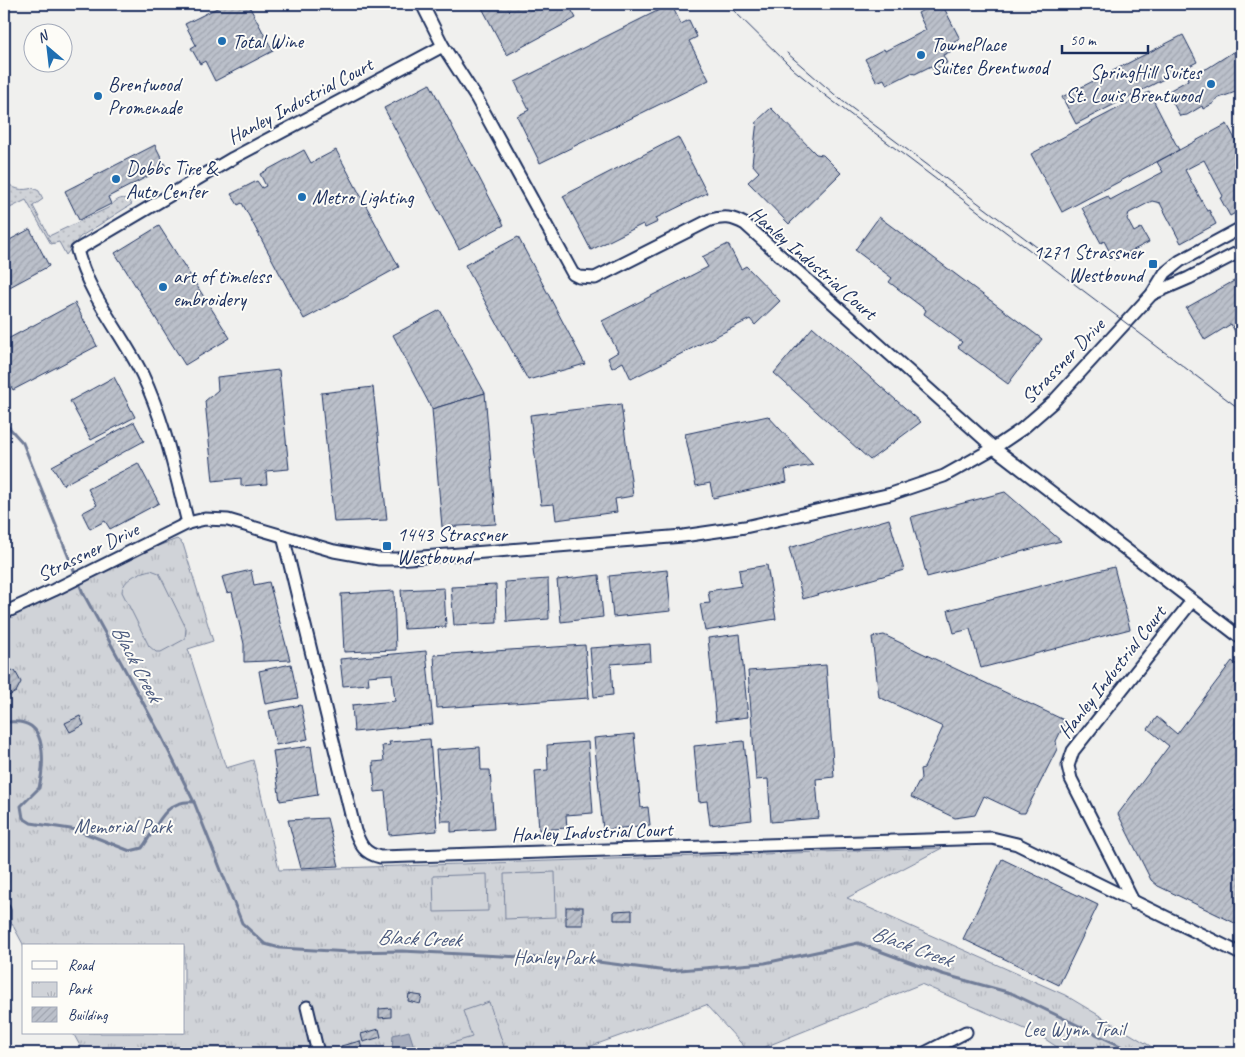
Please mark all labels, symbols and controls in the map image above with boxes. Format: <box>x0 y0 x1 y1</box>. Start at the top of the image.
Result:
north arrow <box>22 22 72 72</box>
scale bar <box>1062 22 1149 54</box>
text: N <box>34 26 52 47</box>
place label: Total Wine <box>232 29 304 54</box>
text: 50 m <box>1070 31 1097 50</box>
place label: TownePlace Suites Brentwood <box>931 32 1051 80</box>
marker: Total Wine <box>216 35 228 47</box>
marker: TownePlace Suites Brentwood <box>915 49 927 61</box>
street label: Hanley Industrial Court <box>223 51 379 150</box>
place label: SpringHill Suites St. Louis Brentwood <box>1065 60 1204 108</box>
place label: Brentwood Promenade <box>108 72 183 120</box>
marker: SpringHill Suites St. Louis Brentwood <box>1205 78 1217 90</box>
marker: Brentwood Promenade <box>92 90 104 102</box>
place label: Dobbs Tire & Auto Center <box>126 156 219 204</box>
marker: Dobbs Tire & Auto Center <box>110 173 122 185</box>
place label: Metro Lighting <box>312 185 415 210</box>
marker: Metro Lighting <box>296 191 308 203</box>
street label: Hanley Industrial Court <box>744 201 884 327</box>
place label: 1271 Strassner Westbound <box>1033 240 1146 288</box>
marker: 1271 Strassner Westbound <box>1147 258 1159 270</box>
place label: art of timeless embroidery <box>173 264 273 312</box>
marker: art of timeless embroidery <box>157 281 169 293</box>
street label: Strassner Drive <box>1016 312 1111 409</box>
street label: Strassner Drive <box>33 516 144 587</box>
place label: 1443 Strassner Westbound <box>397 522 509 570</box>
marker: 1443 Strassner Westbound <box>381 540 393 552</box>
street label: Hanley Industrial Court <box>1053 599 1173 743</box>
water label: Black Creek <box>106 620 170 709</box>
park label: Memorial Park <box>74 814 174 839</box>
street label: Hanley Industrial Court <box>511 817 675 847</box>
water label: Black Creek <box>869 920 959 974</box>
water label: Black Creek <box>377 924 464 953</box>
legend <box>22 944 185 1034</box>
park label: Hanley Park <box>513 945 597 970</box>
text: Road <box>68 956 95 975</box>
text: Park <box>68 980 93 999</box>
text: Building <box>68 1006 108 1025</box>
park label: Lee Wynn Trail <box>1023 1017 1128 1042</box>

